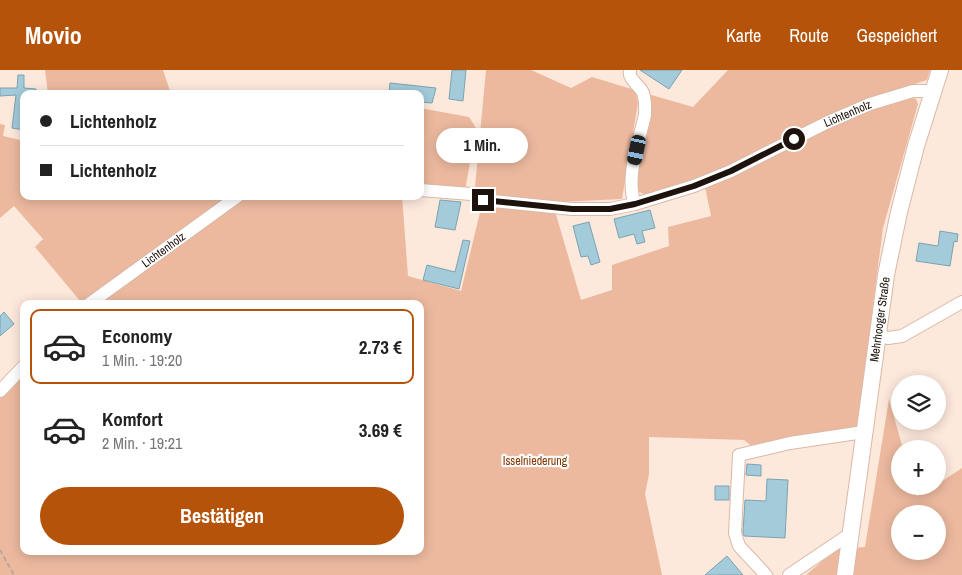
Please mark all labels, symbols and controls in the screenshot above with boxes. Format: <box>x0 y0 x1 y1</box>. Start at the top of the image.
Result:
text: Movio <box>25 19 82 51</box>
text: Karte <box>726 23 761 48</box>
text: Route <box>789 23 829 48</box>
text: Gespeichert <box>857 23 937 48</box>
street label: Lichtenholz <box>821 96 874 131</box>
text: Lichtenholz <box>70 108 157 134</box>
callout: 1 Min. <box>437 128 529 162</box>
route start <box>783 128 805 150</box>
text: 1 Min. <box>463 134 501 156</box>
car <box>626 134 647 166</box>
text: Lichtenholz <box>70 157 157 183</box>
route end <box>472 189 494 211</box>
street label: Lichtenholz <box>138 229 189 271</box>
street label: Mehrhooger Straße <box>866 276 894 363</box>
text: Economy <box>102 323 172 349</box>
icon: car <box>42 324 87 369</box>
text: 2.73 € <box>359 334 402 360</box>
text: 1 Min. · 19:20 <box>102 349 182 371</box>
map controls <box>891 375 946 560</box>
button: layers <box>891 375 946 430</box>
text: Komfort <box>102 406 163 432</box>
icon: car <box>42 407 87 452</box>
text: 3.69 € <box>359 417 402 443</box>
text: 2 Min. · 19:21 <box>102 432 182 454</box>
button: + <box>891 440 946 495</box>
park label: Isselniederung <box>503 453 568 469</box>
button: Bestätigen <box>40 487 404 545</box>
button: − <box>891 505 946 560</box>

